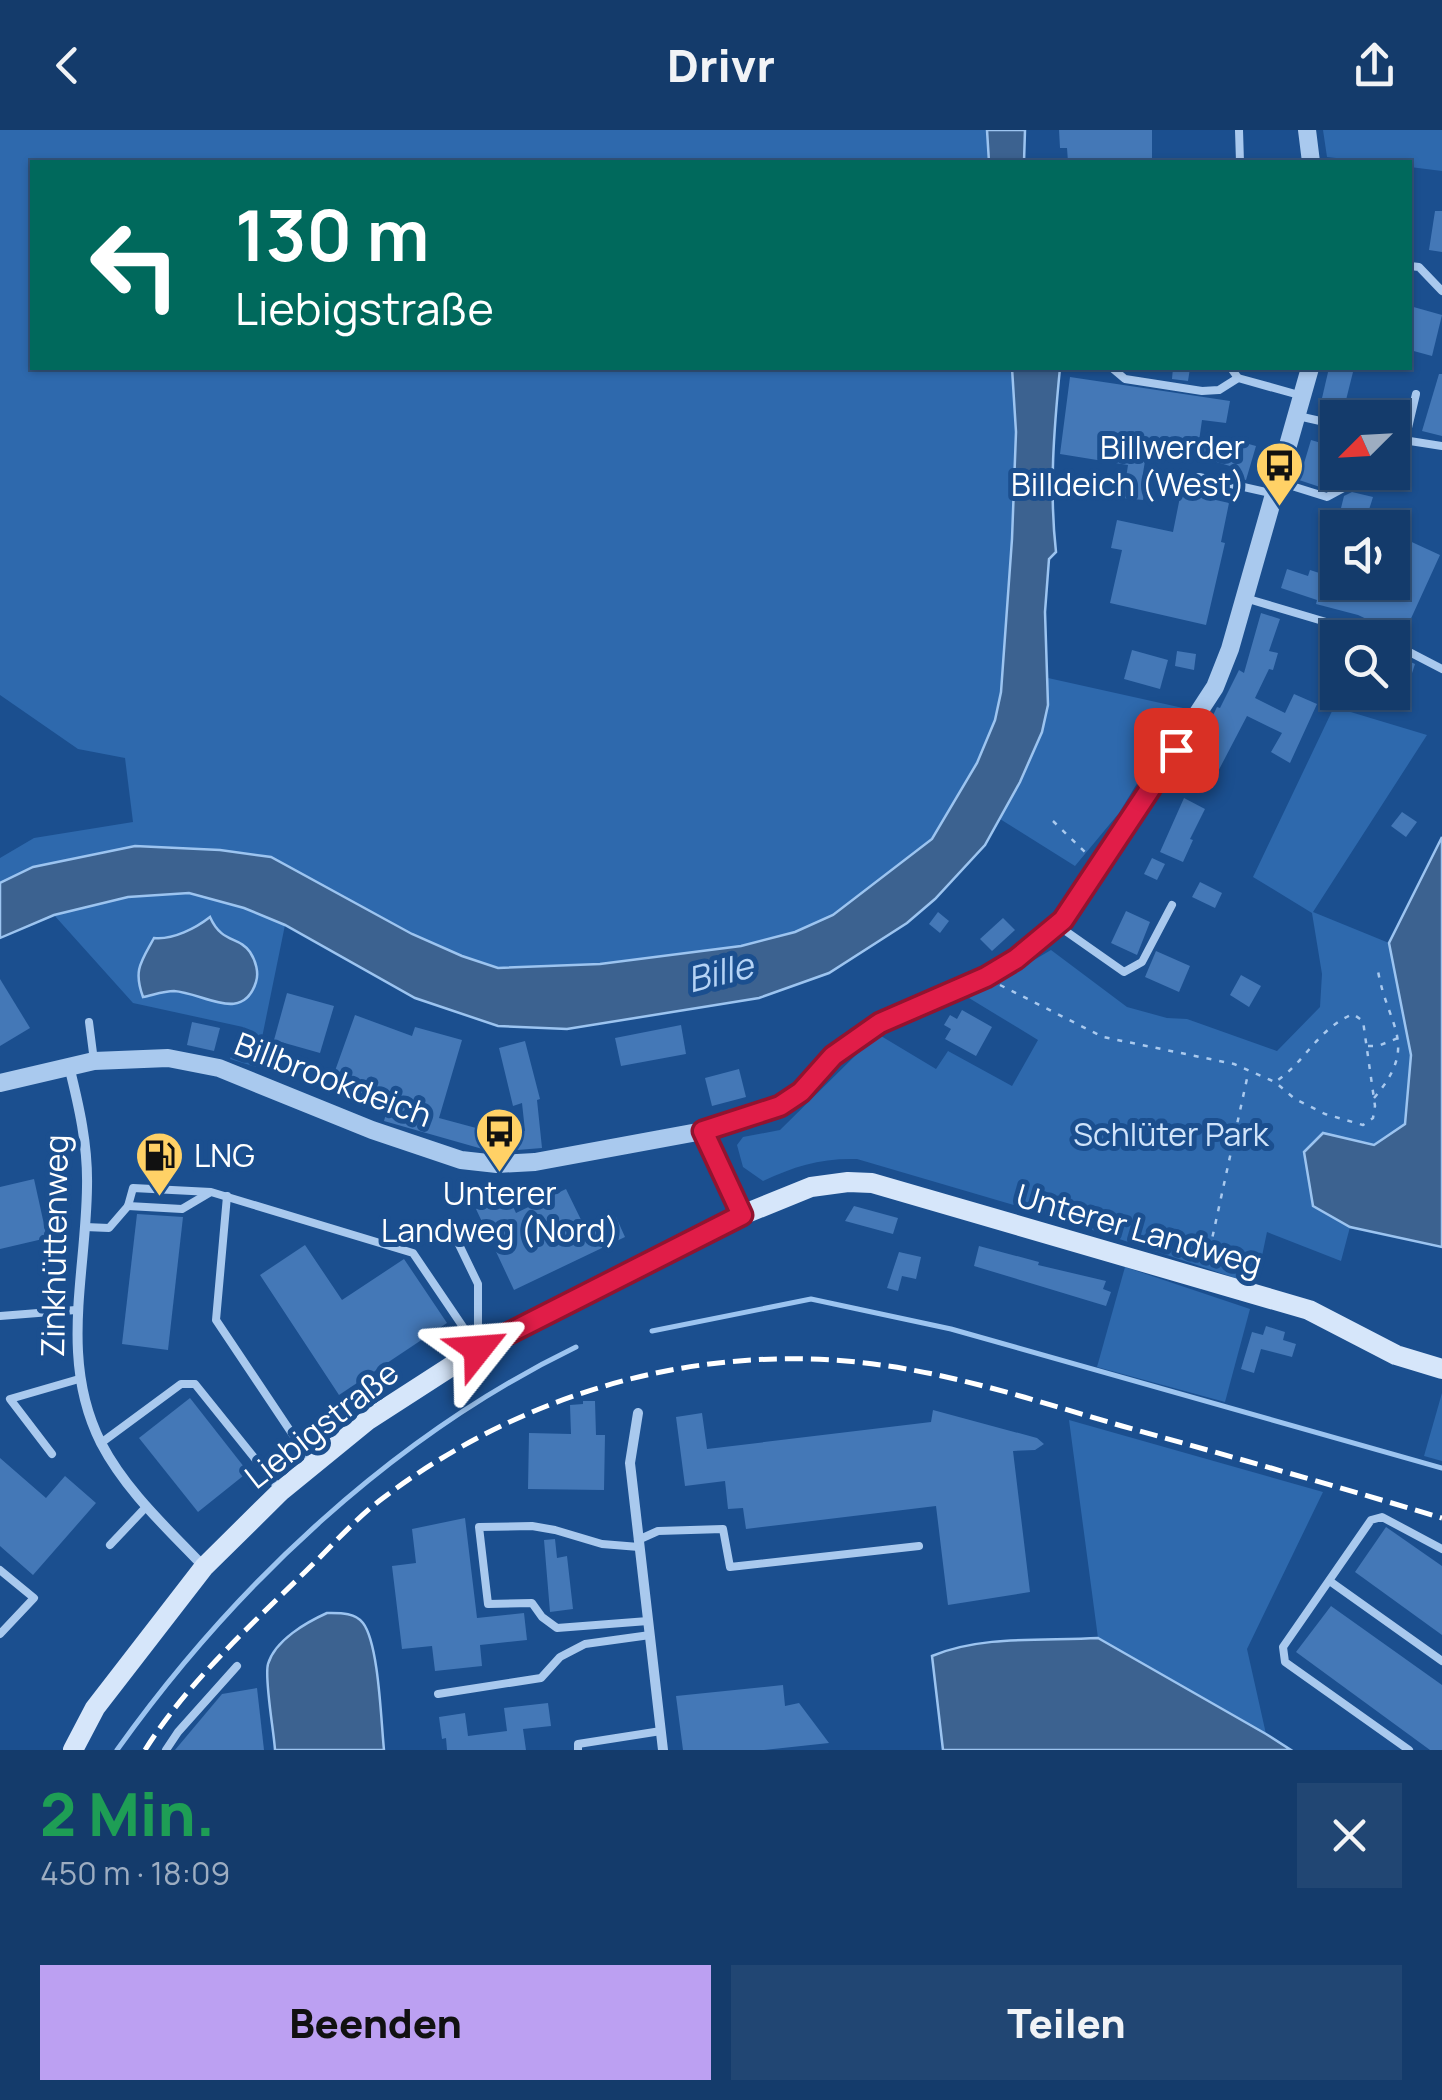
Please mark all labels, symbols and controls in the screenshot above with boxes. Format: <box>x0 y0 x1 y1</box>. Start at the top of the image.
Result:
text: Drivr <box>667 34 775 96</box>
icon: back <box>40 38 95 93</box>
icon: share <box>1347 38 1402 93</box>
text: 130 m <box>235 186 429 282</box>
icon: left <box>70 200 200 330</box>
text: Liebigstraße <box>235 277 494 339</box>
north arrow <box>1320 400 1410 490</box>
map controls <box>1320 400 1410 710</box>
place label: Billwerder Billdeich (West) <box>1011 425 1245 506</box>
bus stop icon: Billwerder Billdeich (West) <box>1254 440 1306 508</box>
button: sound <box>1320 510 1410 600</box>
button: search <box>1320 620 1410 710</box>
pin <box>1134 708 1219 793</box>
icon: arrive <box>1149 723 1204 778</box>
water label: Bille <box>682 940 760 1003</box>
street label: Billbrookdeich <box>229 1021 438 1137</box>
bus stop icon: Unterer Landweg (Nord) <box>474 1106 526 1174</box>
park label: Schlüter Park <box>1073 1112 1270 1156</box>
fuel station icon: LNG <box>133 1130 185 1198</box>
place label: LNG <box>194 1133 255 1177</box>
street label: Zinkhüttenweg <box>30 1134 78 1358</box>
place label: Unterer Landweg (Nord) <box>381 1171 619 1252</box>
street label: Unterer Landweg <box>1011 1173 1267 1285</box>
position arrow <box>426 1297 530 1401</box>
street label: Liebigstraße <box>235 1350 407 1498</box>
text: 2 Min. <box>40 1772 215 1854</box>
button: close <box>1297 1783 1402 1888</box>
text: 450 m · 18:09 <box>40 1851 230 1895</box>
button: Beenden <box>40 1965 711 2080</box>
button: Teilen <box>731 1965 1402 2080</box>

